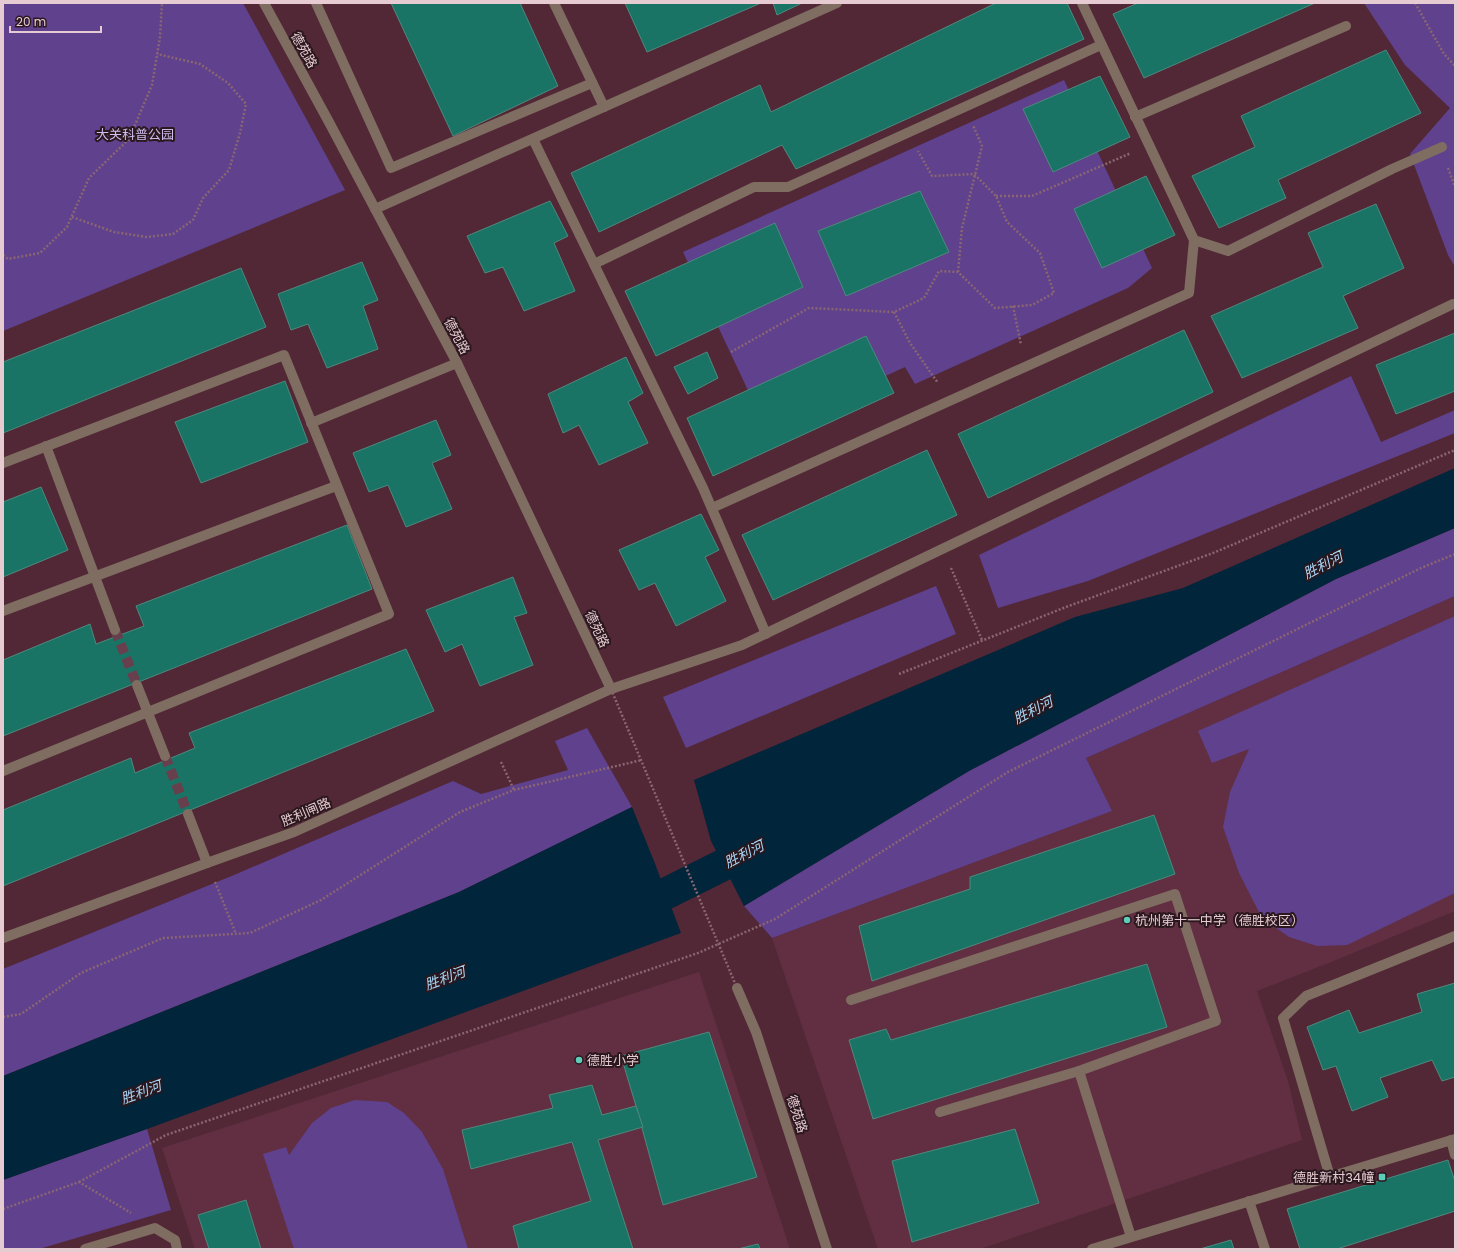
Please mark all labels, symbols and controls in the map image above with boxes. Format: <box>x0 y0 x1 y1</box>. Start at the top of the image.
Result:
scale bar <box>10 8 101 34</box>
text: 20 m <box>16 13 46 30</box>
street label: 德苑路 <box>286 28 322 72</box>
park label: 大关科普公园 <box>96 125 174 144</box>
street label: 德苑路 <box>439 314 475 358</box>
water label: 胜利河 <box>1300 545 1349 583</box>
street label: 德苑路 <box>580 607 614 651</box>
water label: 胜利河 <box>1010 690 1059 728</box>
street label: 胜利闸路 <box>278 793 334 831</box>
water label: 胜利河 <box>721 834 770 872</box>
place label: 杭州第十一中学（德胜校区） <box>1135 911 1304 930</box>
marker: 杭州第十一中学（德胜校区） <box>1122 915 1132 925</box>
water label: 胜利河 <box>422 960 471 995</box>
place label: 德胜小学 <box>587 1051 639 1070</box>
marker: 德胜小学 <box>574 1055 584 1065</box>
water label: 胜利河 <box>118 1074 167 1109</box>
street label: 德苑路 <box>782 1093 812 1135</box>
place label: 德胜新村34幢 <box>1293 1168 1374 1187</box>
marker: 德胜新村34幢 <box>1377 1172 1387 1182</box>

